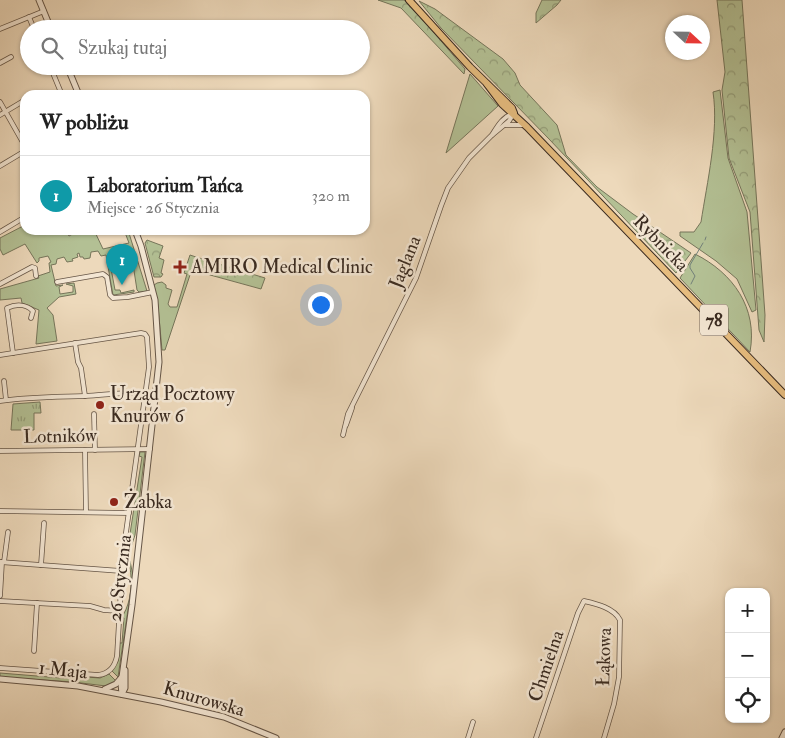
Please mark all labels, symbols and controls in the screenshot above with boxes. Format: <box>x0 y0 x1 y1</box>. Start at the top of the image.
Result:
north arrow <box>665 15 710 60</box>
search box <box>20 20 370 75</box>
icon: search <box>38 34 66 62</box>
text: Szukaj tutaj <box>78 36 167 60</box>
text: W pobliżu <box>40 109 129 136</box>
text: Laboratorium Tańca <box>87 174 243 198</box>
text: 1 <box>53 186 59 206</box>
text: 320 m <box>312 186 350 206</box>
text: Miejsce · 26 Stycznia <box>87 198 219 218</box>
street label: Rybnicka <box>628 209 694 277</box>
street label: Jaglana <box>383 232 426 293</box>
pin: 1 <box>106 244 138 285</box>
place label: AMIRO Medical Clinic <box>190 255 373 279</box>
marker: AMIRO Medical Clinic <box>173 260 187 274</box>
your location <box>308 292 334 318</box>
road number: 78 <box>700 304 728 336</box>
place label: Urząd Pocztowy Knurów 6 <box>110 382 235 428</box>
marker: Urząd Pocztowy Knurów 6 <box>94 399 106 411</box>
street label: Lotników <box>23 423 97 449</box>
place label: Żabka <box>124 488 172 514</box>
marker: Żabka <box>108 496 120 508</box>
street label: 26 Stycznia <box>103 533 137 623</box>
map controls <box>725 588 770 723</box>
button: + <box>725 588 770 633</box>
street label: Chmielna <box>523 627 569 705</box>
street label: Łąkowa <box>591 627 617 687</box>
button: − <box>725 633 770 678</box>
street label: 1 Maja <box>37 656 89 685</box>
street label: Knurowska <box>160 676 248 722</box>
button: locate <box>725 678 770 723</box>

